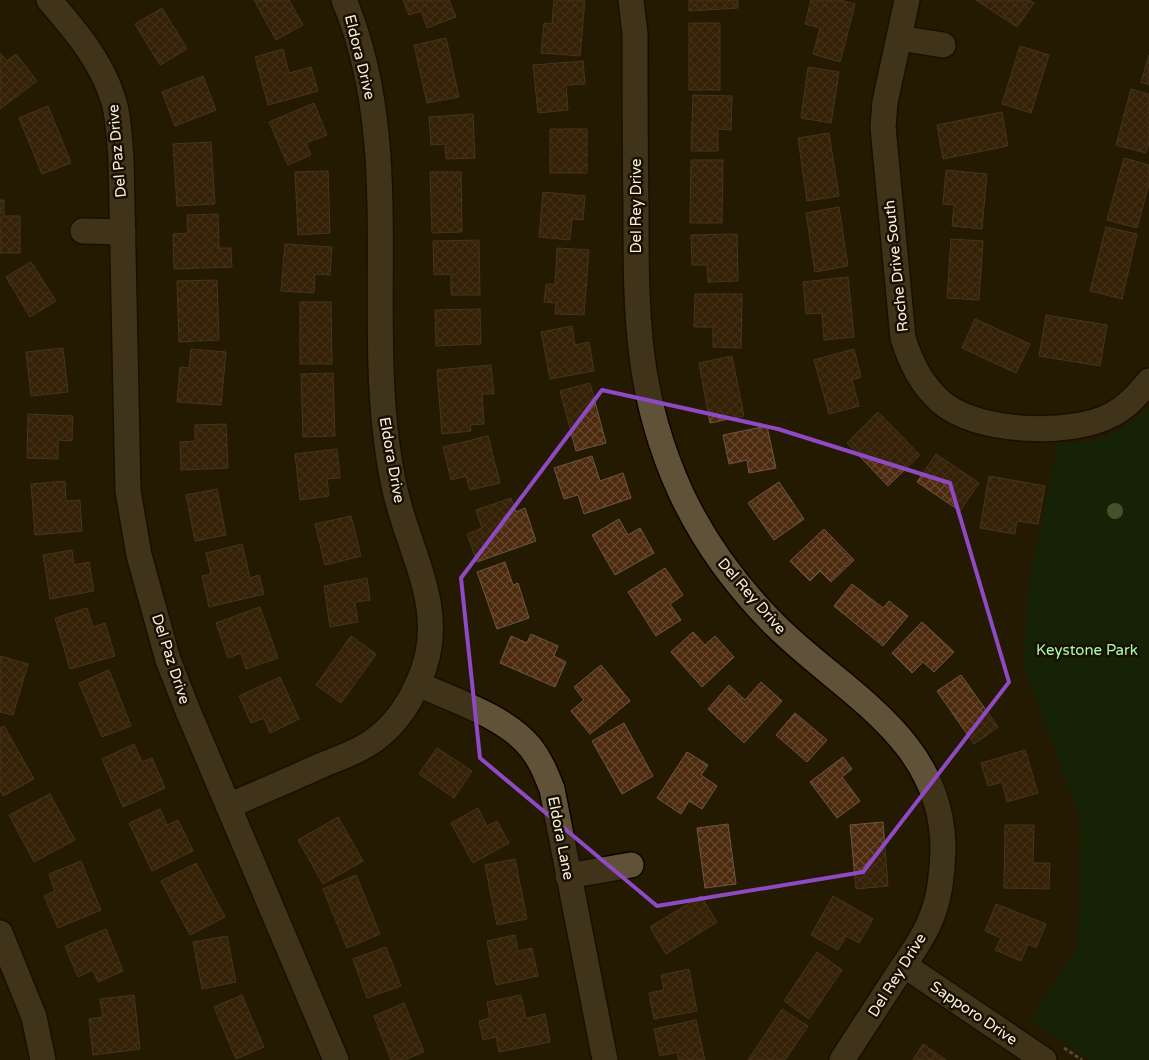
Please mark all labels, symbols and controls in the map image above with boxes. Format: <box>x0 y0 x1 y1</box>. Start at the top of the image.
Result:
street label: Eldora Drive <box>341 13 379 101</box>
street label: Del Paz Drive <box>104 104 130 198</box>
street label: Del Rey Drive <box>627 158 645 254</box>
street label: Roche Drive South <box>880 199 912 333</box>
street label: Eldora Drive <box>376 416 408 504</box>
street label: Del Rey Drive <box>714 554 790 638</box>
street label: Del Paz Drive <box>148 612 194 706</box>
park label: Keystone Park <box>1036 641 1138 659</box>
street label: Eldora Lane <box>544 795 578 881</box>
street label: Del Rey Drive <box>864 930 930 1020</box>
street label: Sapporo Drive <box>927 977 1021 1049</box>

